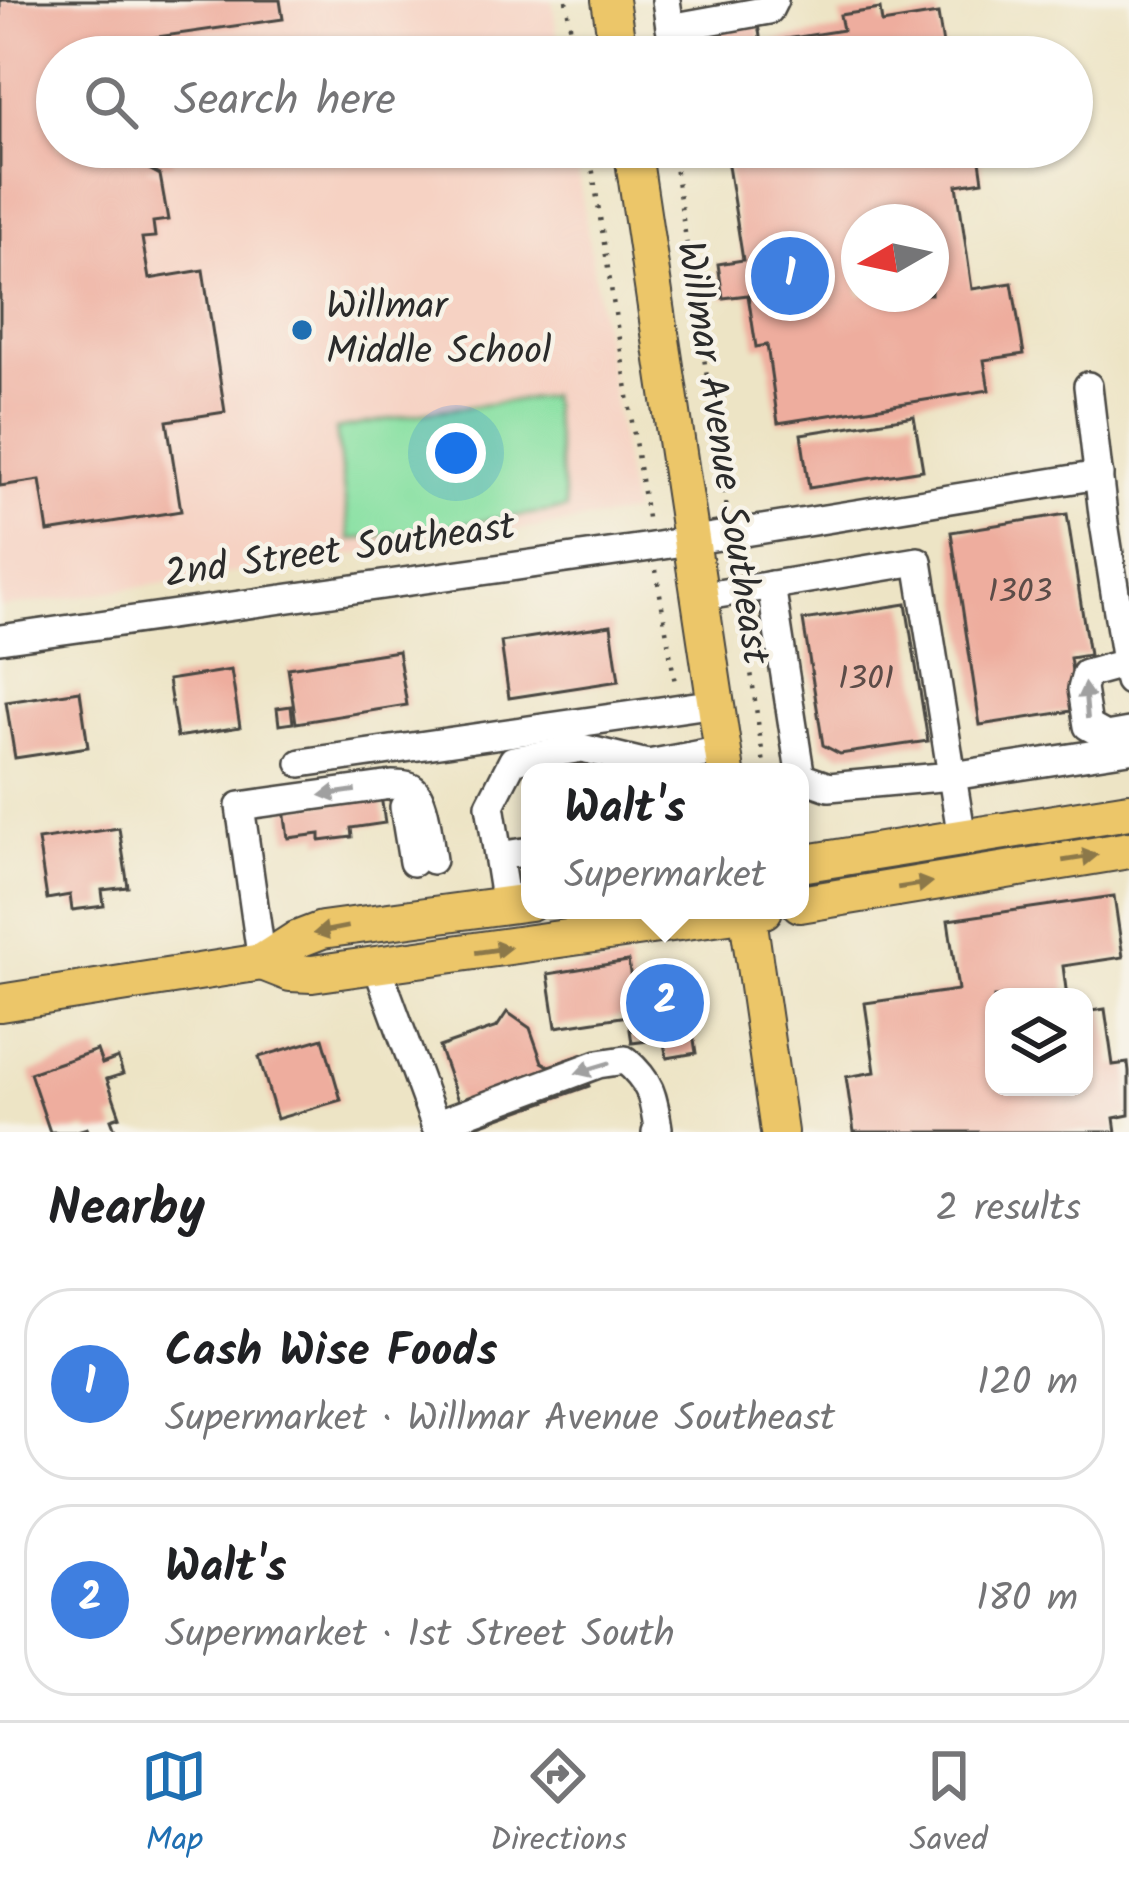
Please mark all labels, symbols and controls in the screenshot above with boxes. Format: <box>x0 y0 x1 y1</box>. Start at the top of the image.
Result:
search box <box>36 36 1093 168</box>
text: Search here <box>174 66 396 138</box>
icon: search <box>78 69 144 135</box>
north arrow <box>841 204 949 312</box>
pin: 1 <box>751 231 829 321</box>
street label: Willmar Avenue Southeast <box>657 237 785 670</box>
place label: Willmar Middle School <box>326 277 552 384</box>
marker: Willmar Middle School <box>289 317 315 343</box>
your location <box>426 423 486 483</box>
street label: 2nd Street Southeast <box>161 497 520 607</box>
house number: 1303 <box>988 567 1052 620</box>
house number: 1301 <box>838 654 894 707</box>
one-way arrow <box>1076 681 1095 719</box>
popup <box>521 763 809 919</box>
text: Walt's <box>564 774 686 846</box>
one-way arrow <box>319 783 356 802</box>
text: Supermarket <box>564 846 766 908</box>
one-way arrow <box>1062 848 1099 867</box>
one-way arrow <box>897 875 935 894</box>
one-way arrow <box>312 921 350 940</box>
one-way arrow <box>475 940 512 959</box>
pin: 2 <box>626 958 704 1048</box>
map controls <box>985 988 1093 1096</box>
button: layers <box>985 988 1093 1096</box>
one-way arrow <box>574 1060 611 1078</box>
text: Nearby <box>48 1170 205 1251</box>
text: 2 results <box>936 1179 1081 1241</box>
text: Cash Wise Foods <box>165 1317 497 1389</box>
text: 1 <box>84 1353 96 1415</box>
text: 120 m <box>977 1353 1078 1415</box>
text: Supermarket · Willmar Avenue Southeast <box>165 1389 835 1451</box>
text: Walt's <box>165 1533 286 1605</box>
text: 2 <box>79 1569 101 1631</box>
text: 180 m <box>976 1569 1078 1631</box>
text: Supermarket · 1st Street South <box>165 1605 675 1667</box>
tab: Map <box>141 1743 207 1868</box>
tab: Directions <box>490 1743 627 1868</box>
tab: Saved <box>909 1743 988 1868</box>

